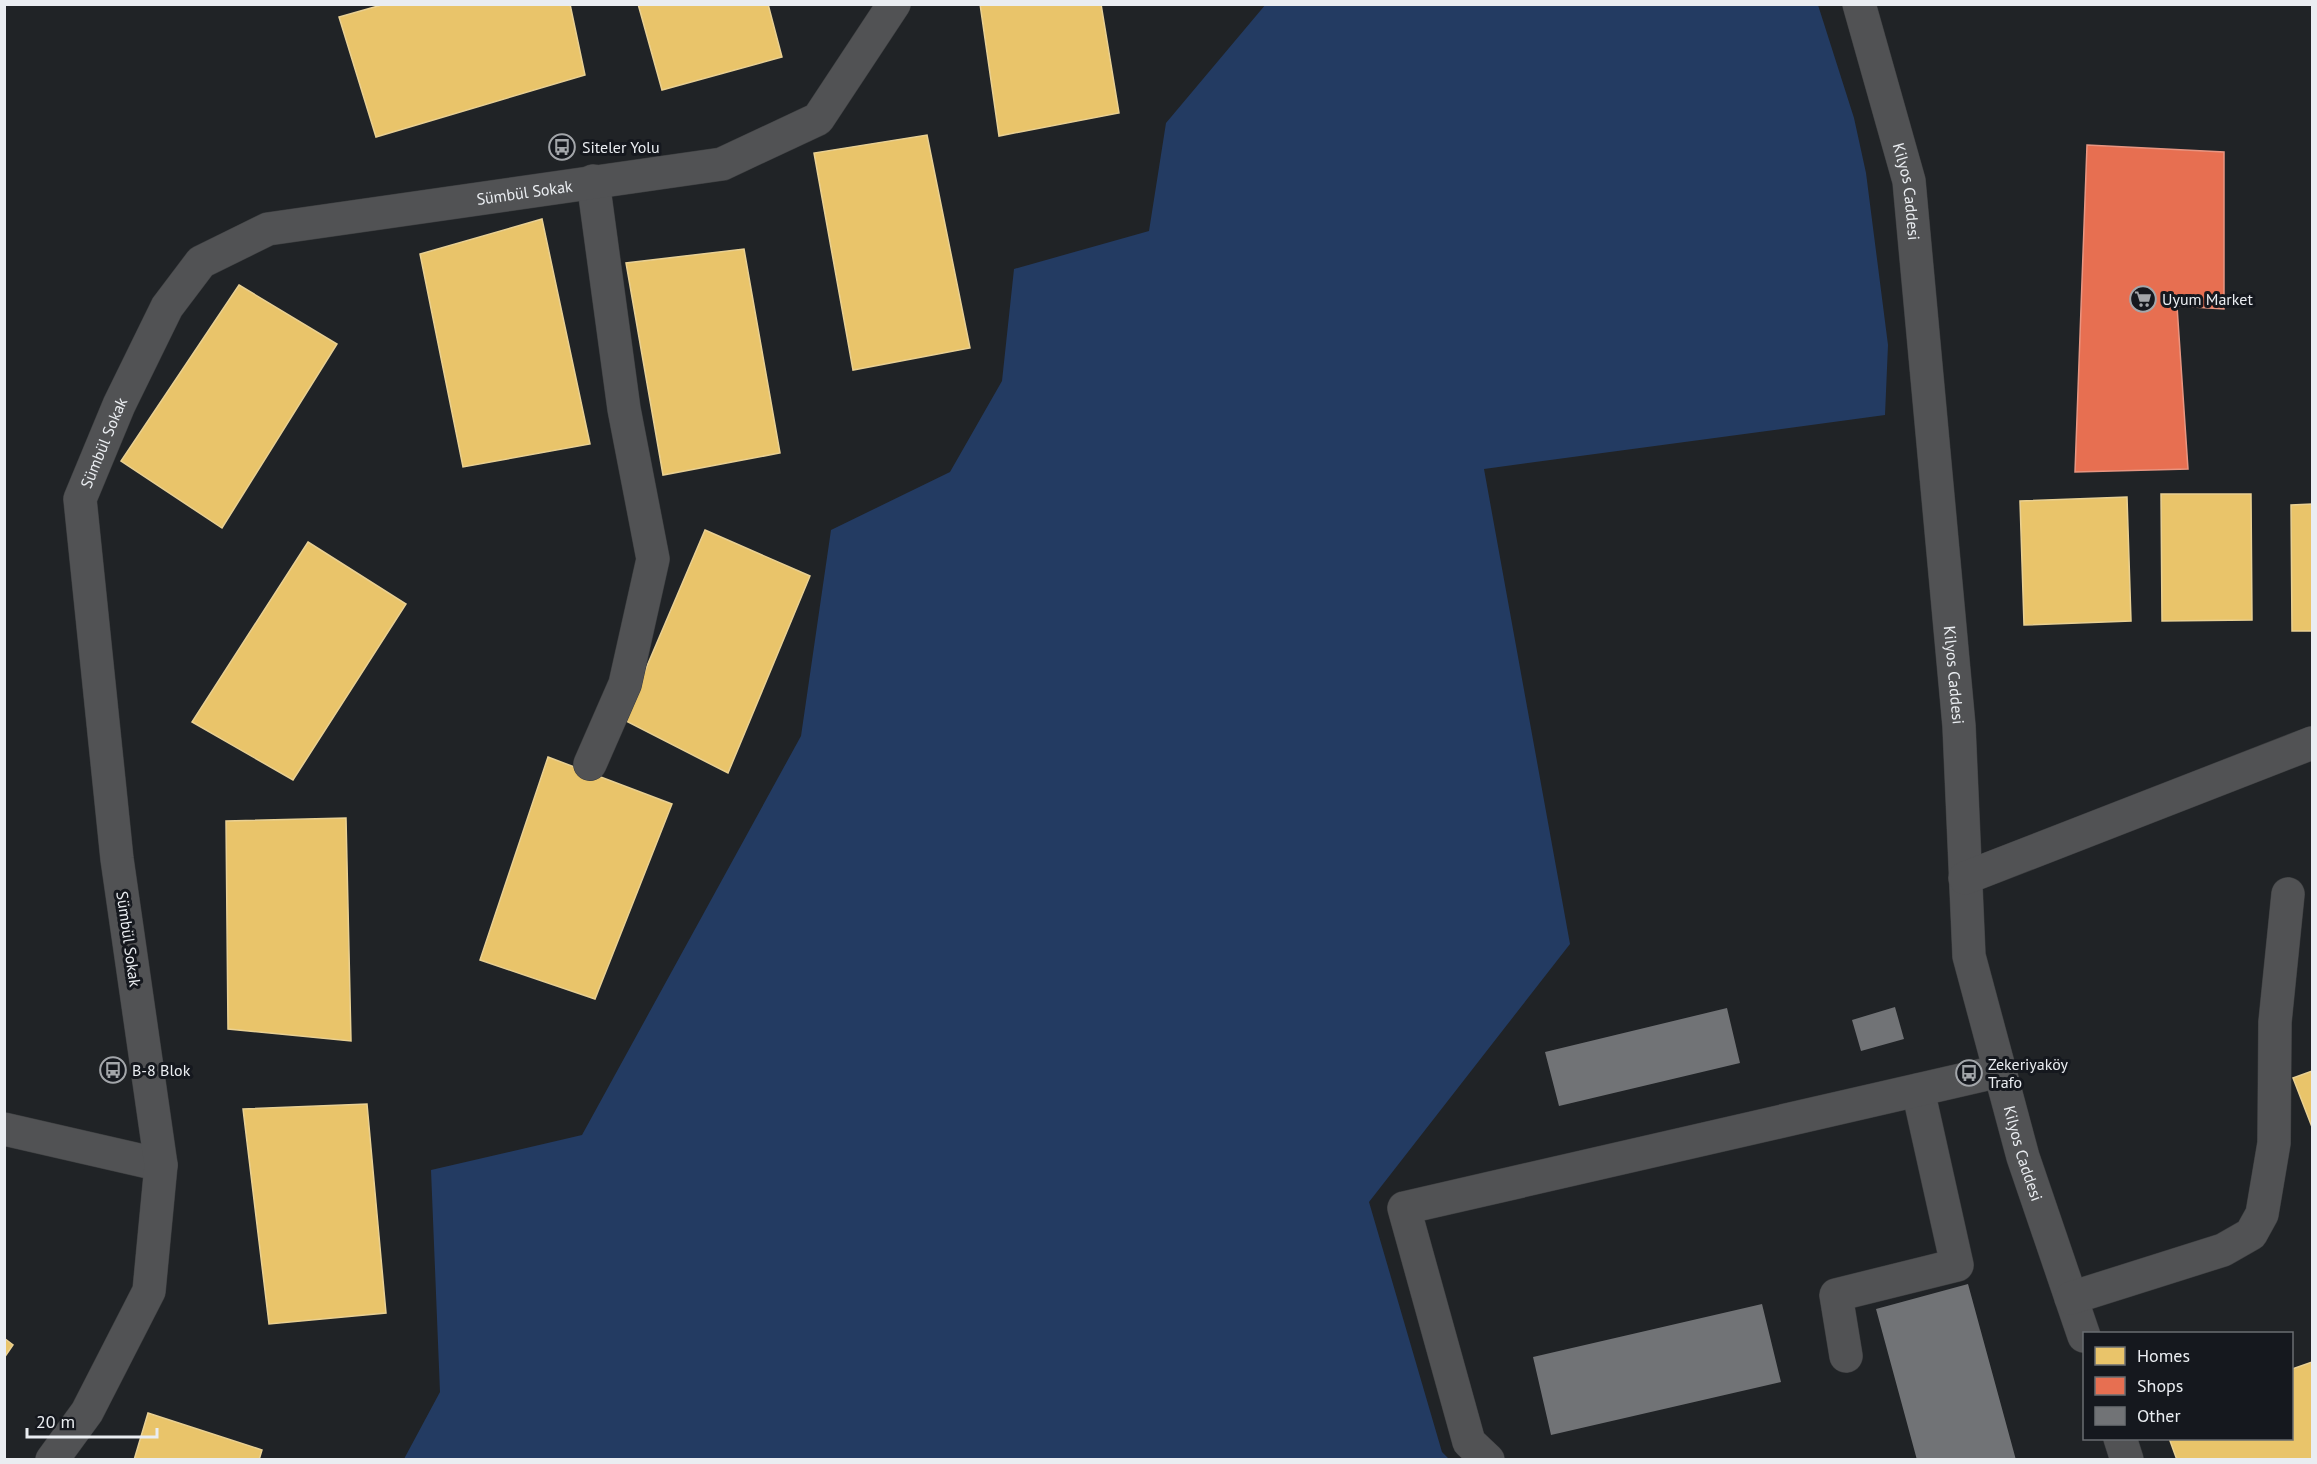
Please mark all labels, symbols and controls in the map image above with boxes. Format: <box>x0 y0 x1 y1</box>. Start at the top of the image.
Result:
bus stop icon: Siteler Yolu <box>547 132 577 162</box>
place label: Siteler Yolu <box>582 137 660 157</box>
street label: Kilyos Caddesi <box>1889 140 1924 241</box>
street label: Sümbül Sokak <box>475 175 574 209</box>
supermarket icon: Uyum Market <box>2128 284 2158 314</box>
place label: Uyum Market <box>2162 289 2253 309</box>
street label: Sümbül Sokak <box>76 393 131 491</box>
street label: Kilyos Caddesi <box>1940 625 1969 725</box>
street label: Sümbül Sokak <box>112 890 146 989</box>
place label: Zekeriyaköy Trafo <box>1988 1054 2069 1092</box>
bus stop icon: B-8 Blok <box>98 1055 128 1085</box>
bus stop icon: Zekeriyaköy Trafo <box>1954 1058 1984 1088</box>
place label: B-8 Blok <box>132 1060 191 1080</box>
street label: Kilyos Caddesi <box>2000 1103 2047 1204</box>
legend <box>2083 1332 2293 1440</box>
text: Homes <box>2137 1344 2190 1367</box>
text: Shops <box>2137 1374 2183 1397</box>
scale bar <box>27 1401 158 1439</box>
text: Other <box>2137 1404 2181 1427</box>
text: 20 m <box>36 1410 75 1433</box>

